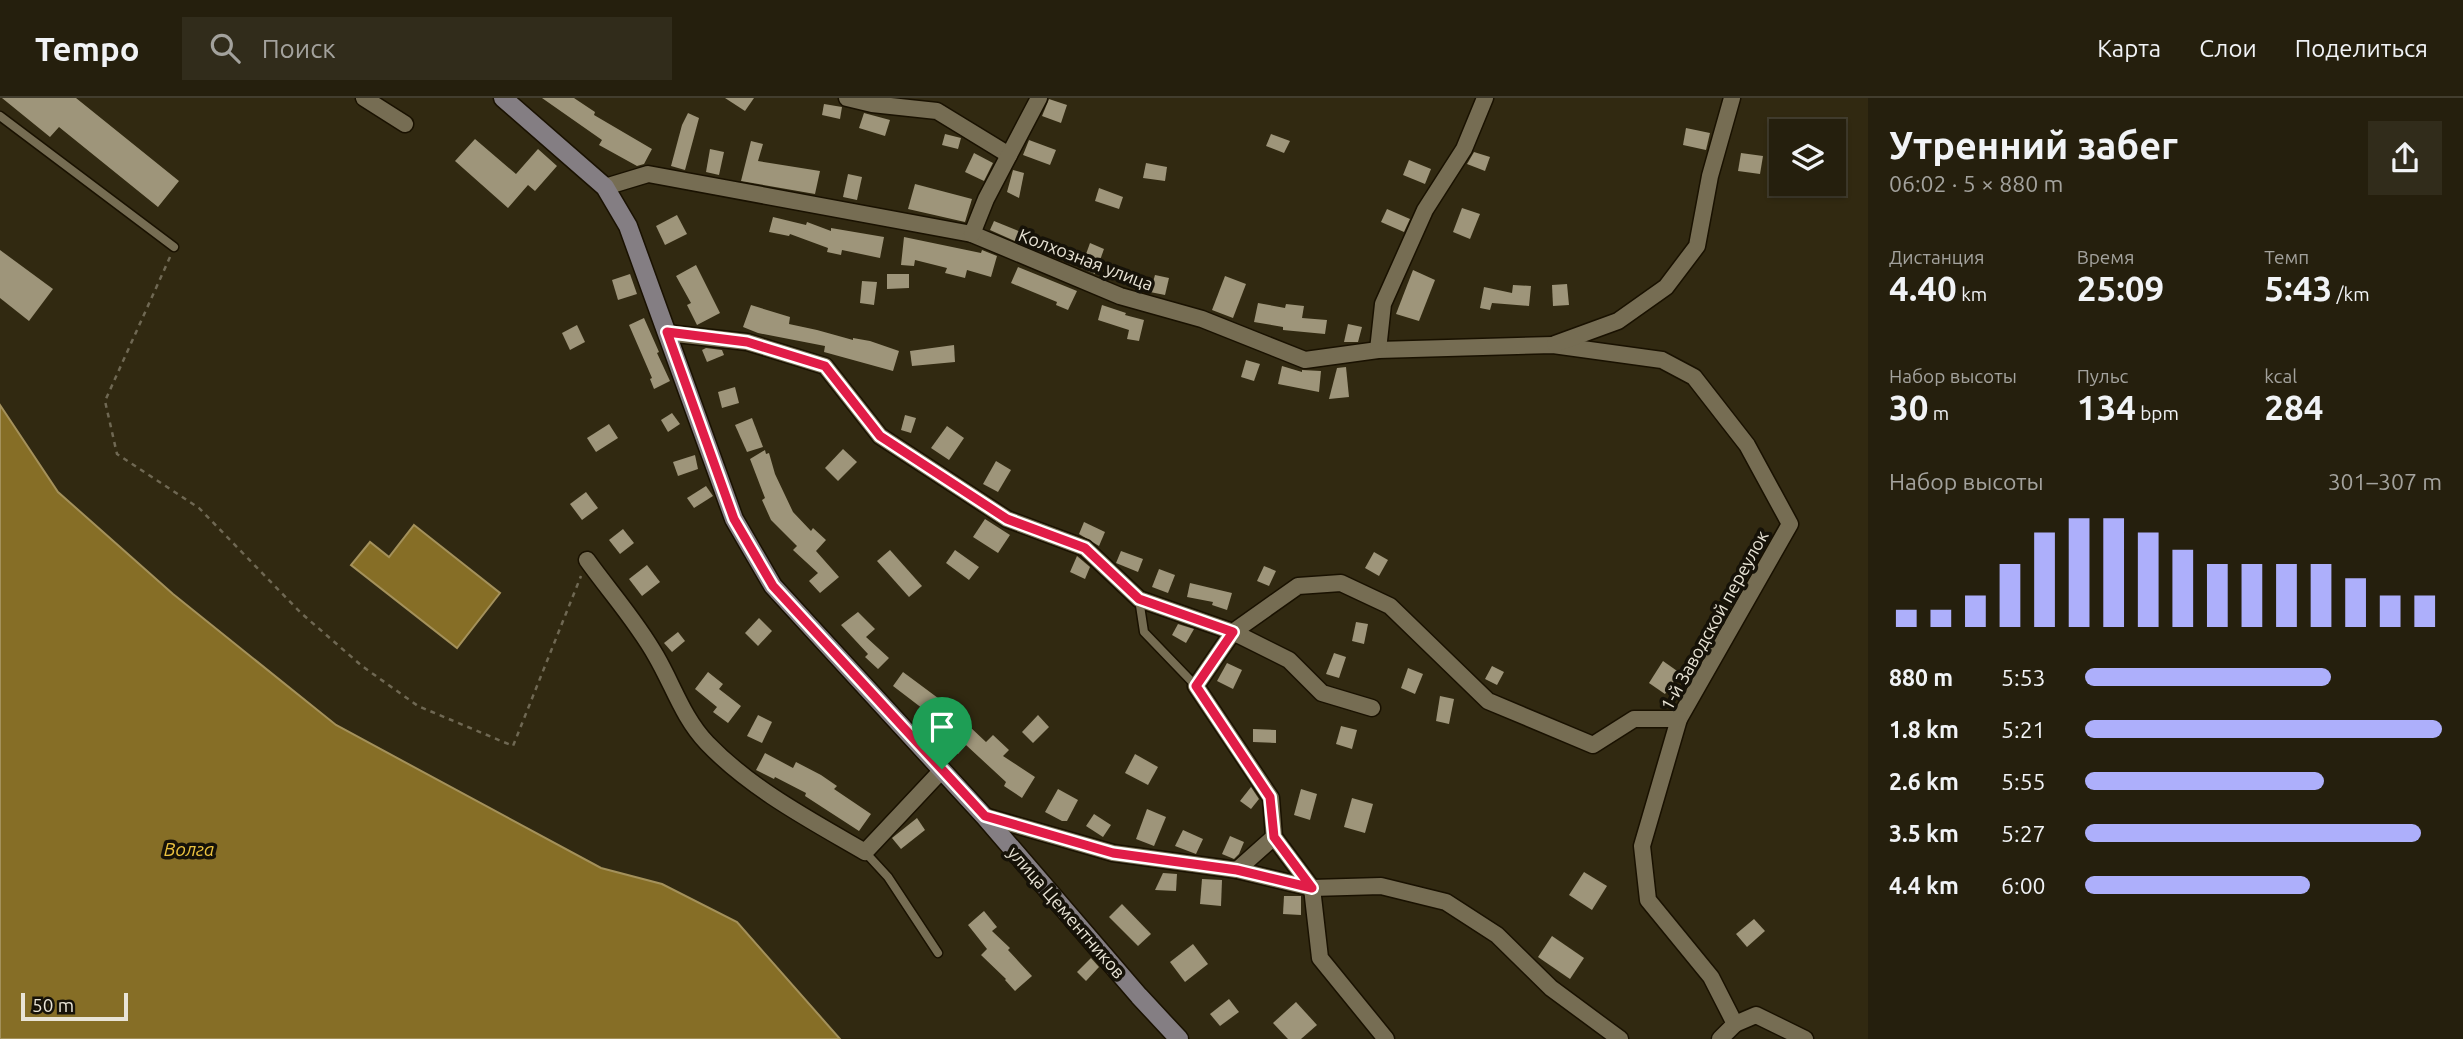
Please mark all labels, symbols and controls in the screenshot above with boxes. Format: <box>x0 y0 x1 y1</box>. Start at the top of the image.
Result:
search box <box>182 17 672 80</box>
icon: search <box>206 29 244 67</box>
text: Tempo <box>35 30 140 67</box>
text: Поиск <box>262 34 336 63</box>
text: Карта <box>2097 35 2161 62</box>
text: Слои <box>2199 35 2257 62</box>
text: Поделиться <box>2295 35 2428 62</box>
map controls <box>1769 119 1846 196</box>
button: layers <box>1769 119 1846 196</box>
button: share <box>2368 121 2442 195</box>
text: Утренний забег <box>1889 124 2178 166</box>
text: 06:02 · 5 × 880 m <box>1889 171 2063 196</box>
street label: Колхозная улица <box>1016 224 1156 294</box>
text: Дистанция <box>1889 246 1984 268</box>
text: Время <box>2077 246 2134 268</box>
text: Темп <box>2264 246 2309 268</box>
text: 4.40 <box>1889 268 1957 308</box>
text: 25:09 <box>2077 268 2164 308</box>
text: 5:43 <box>2264 268 2332 308</box>
text: km <box>1957 283 1987 305</box>
text: /km <box>2332 283 2370 305</box>
text: Набор высоты <box>1889 365 2017 387</box>
text: Пульс <box>2077 365 2128 387</box>
text: kcal <box>2264 365 2297 387</box>
text: 30 <box>1889 387 1928 427</box>
text: 134 <box>2077 387 2136 427</box>
text: 284 <box>2264 387 2324 427</box>
text: m <box>1928 402 1949 424</box>
text: bpm <box>2136 402 2179 424</box>
text: Набор высоты <box>1889 469 2044 494</box>
text: 301–307 m <box>2328 469 2442 494</box>
street label: 1-й Заводской переулок <box>1656 527 1772 713</box>
text: 880 m <box>1889 665 1953 690</box>
text: 5:53 <box>2001 665 2046 690</box>
pin <box>912 697 972 769</box>
icon: arrive <box>923 708 961 746</box>
text: 1.8 km <box>1889 717 1959 742</box>
text: 5:21 <box>2001 717 2046 742</box>
text: 2.6 km <box>1889 769 1959 794</box>
text: 5:55 <box>2001 769 2046 794</box>
text: 3.5 km <box>1889 821 1959 846</box>
text: 5:27 <box>2001 821 2046 846</box>
water label: Волга <box>164 838 214 860</box>
street label: улица Цементников <box>1004 842 1130 982</box>
text: 4.4 km <box>1889 873 1959 898</box>
text: 6:00 <box>2001 873 2046 898</box>
scale bar <box>21 990 128 1022</box>
text: 50 m <box>32 994 74 1016</box>

